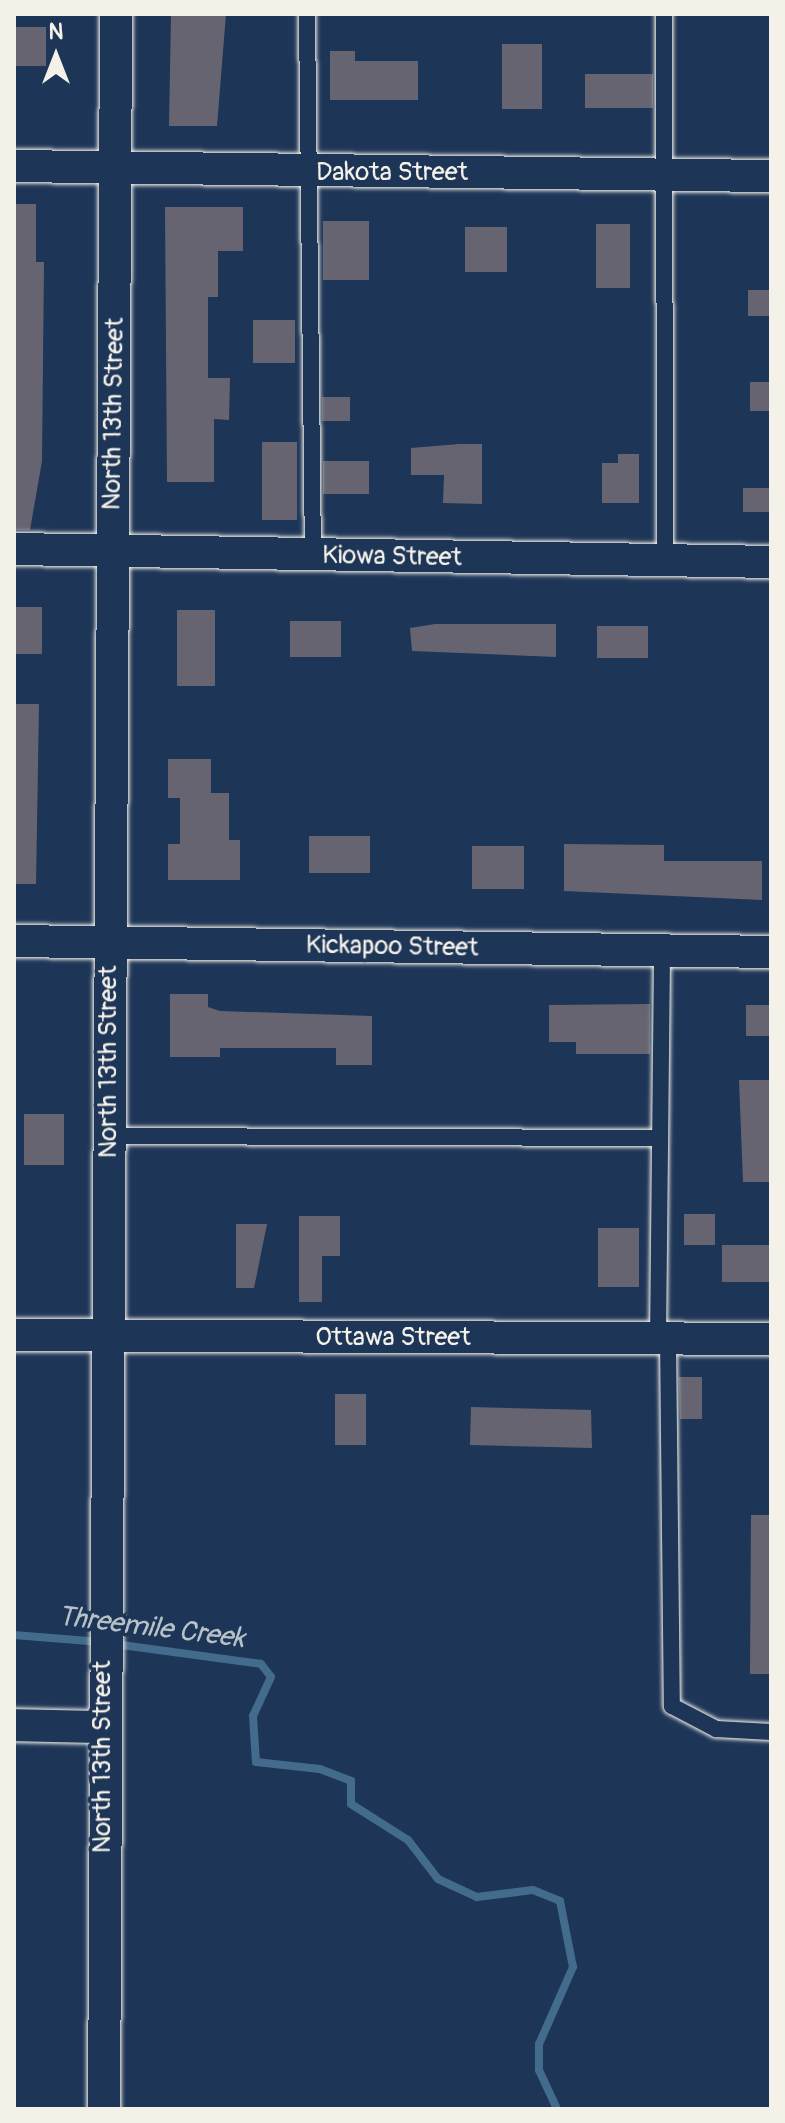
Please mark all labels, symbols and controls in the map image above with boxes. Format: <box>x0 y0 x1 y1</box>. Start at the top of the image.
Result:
north arrow <box>16 16 96 96</box>
text: N <box>49 18 63 46</box>
street label: Dakota Street <box>316 157 468 189</box>
street label: North 13th Street <box>97 317 131 511</box>
street label: Kiowa Street <box>322 540 462 574</box>
street label: Kickapoo Street <box>305 930 479 964</box>
street label: North 13th Street <box>93 966 125 1158</box>
street label: Ottawa Street <box>315 1322 471 1354</box>
water label: Threemile Creek <box>56 1600 246 1656</box>
street label: North 13th Street <box>87 1661 119 1853</box>

